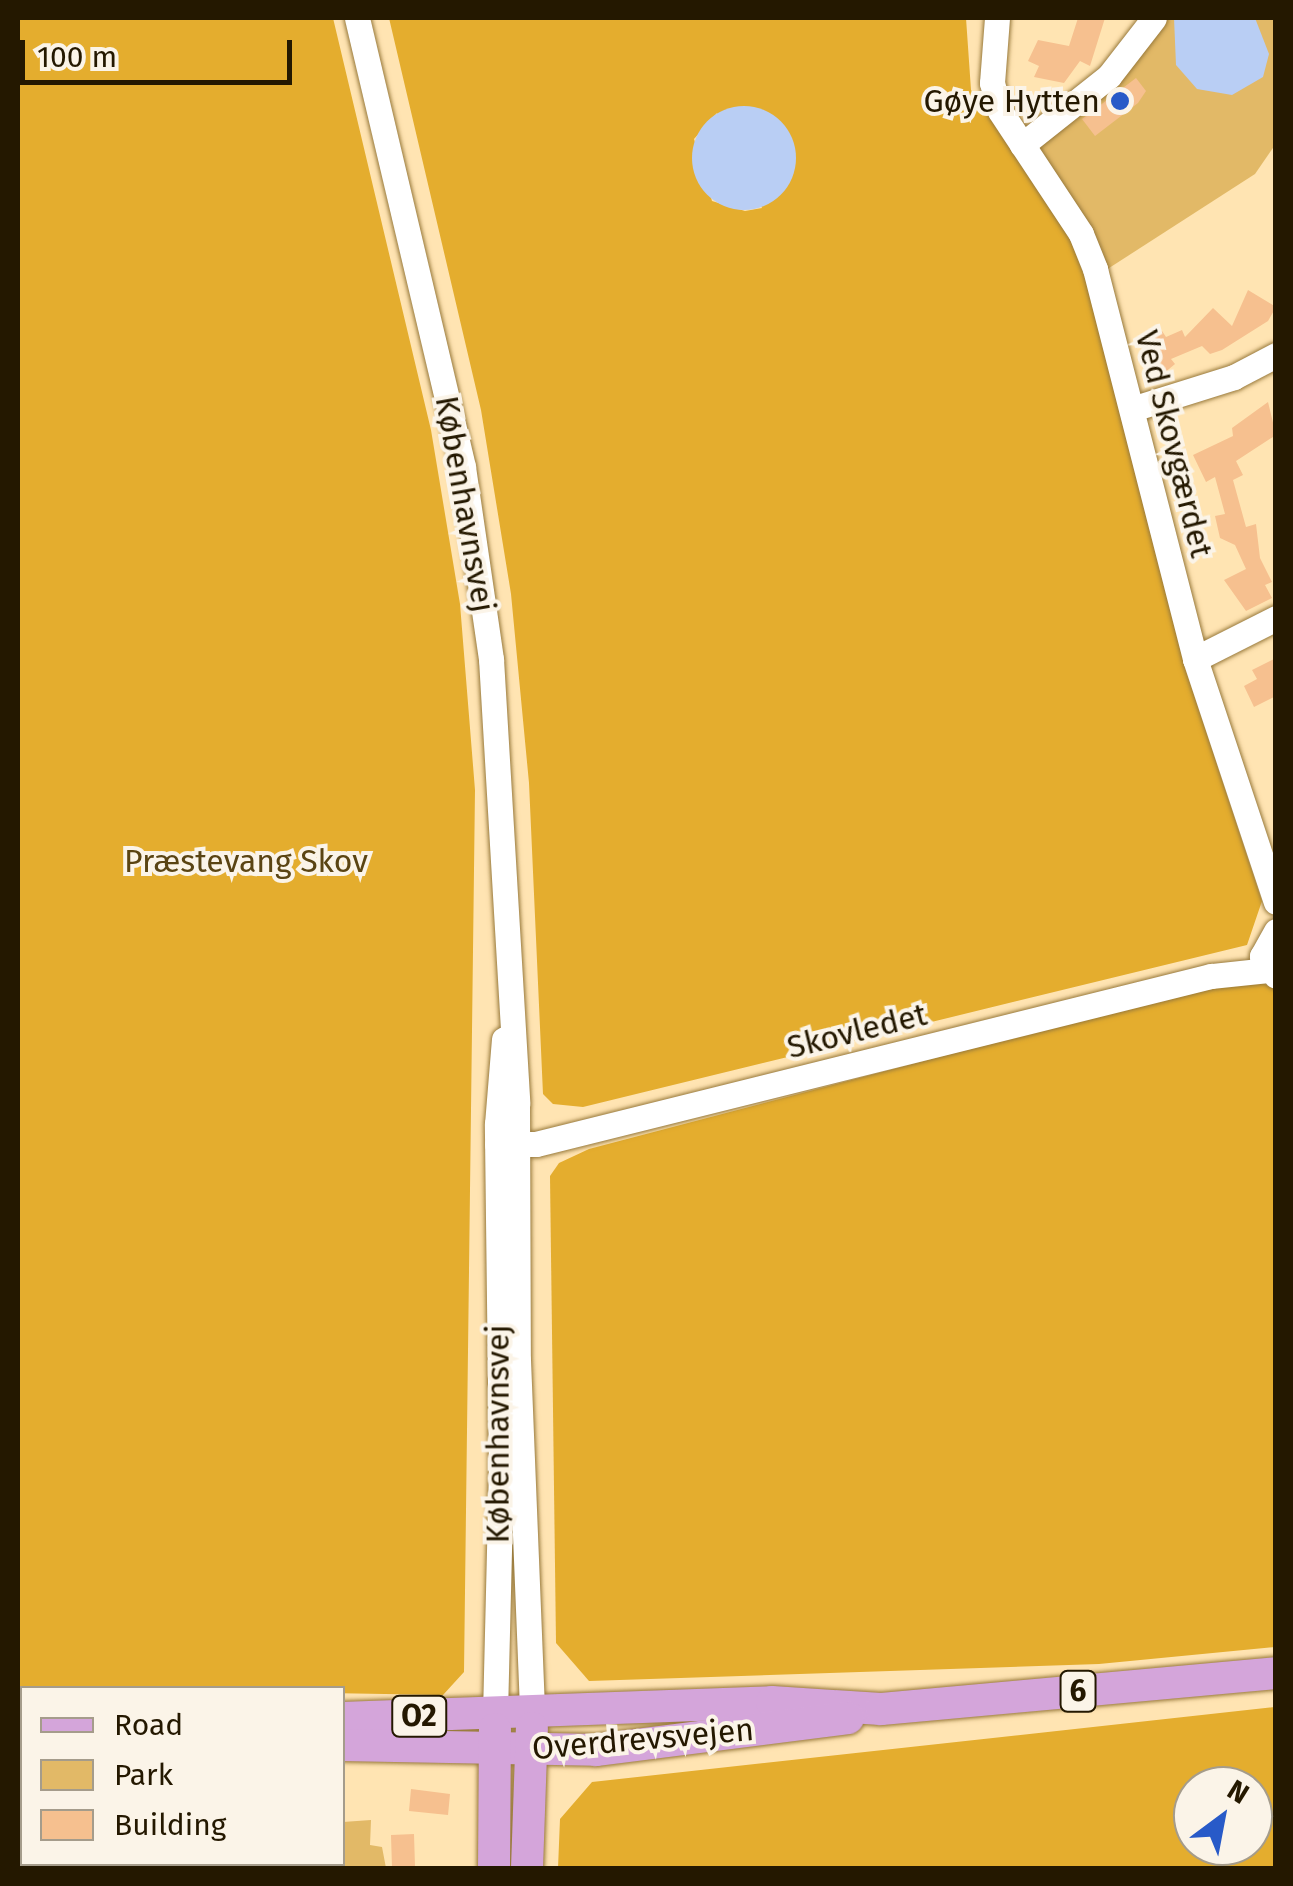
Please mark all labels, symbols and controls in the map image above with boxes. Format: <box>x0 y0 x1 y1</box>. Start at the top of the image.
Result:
scale bar <box>25 20 298 82</box>
text: 100 m <box>37 39 117 75</box>
place label: Gøye Hytten <box>923 82 1100 120</box>
marker: Gøye Hytten <box>1109 90 1131 112</box>
street label: Ved Skovgærdet <box>1127 327 1221 561</box>
street label: Københavnsvej <box>427 393 503 615</box>
park label: Præstevang Skov <box>124 842 368 880</box>
street label: Skovledet <box>783 995 931 1067</box>
street label: Københavnsvej <box>479 1325 517 1543</box>
road number: 6 <box>1058 1666 1098 1716</box>
legend <box>20 1686 345 1866</box>
road number: O2 <box>389 1691 449 1741</box>
text: Road <box>114 1707 183 1743</box>
street label: Overdrevsvejen <box>530 1710 756 1768</box>
text: Park <box>114 1757 173 1793</box>
north arrow <box>1173 1766 1273 1866</box>
text: N <box>1221 1773 1255 1811</box>
text: Building <box>114 1807 226 1843</box>

